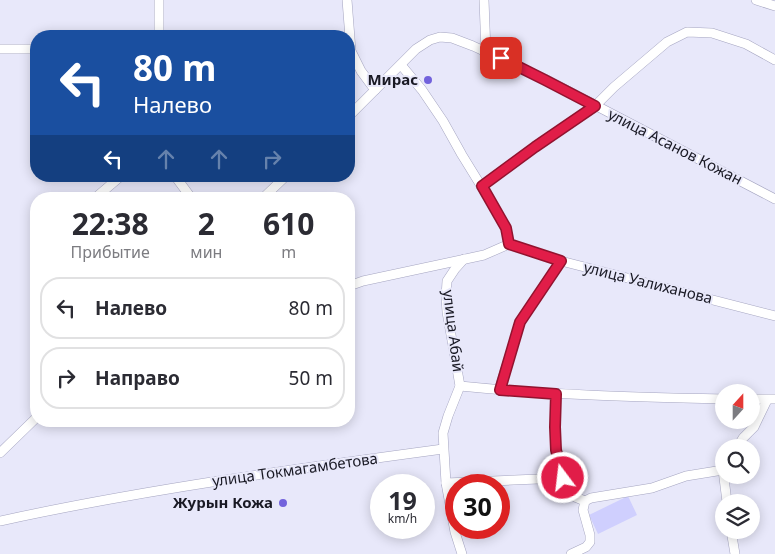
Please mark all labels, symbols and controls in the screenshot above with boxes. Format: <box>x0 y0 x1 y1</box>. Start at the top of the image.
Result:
pin <box>480 37 522 79</box>
text: 80 m <box>133 44 216 91</box>
icon: arrive <box>487 44 515 72</box>
icon: left <box>50 50 115 115</box>
place label: Мирас <box>367 69 418 89</box>
marker: Мирас <box>422 74 434 86</box>
text: Налево <box>133 89 212 119</box>
street label: улица Асанов Кожан <box>605 104 746 189</box>
icon: left <box>99 145 127 173</box>
icon: ahead <box>152 145 180 173</box>
icon: ahead <box>205 145 233 173</box>
icon: right <box>258 145 286 173</box>
text: 22:38 <box>72 203 149 244</box>
text: 2 <box>198 203 215 244</box>
text: 610 <box>263 203 314 244</box>
text: Прибытие <box>71 241 150 263</box>
text: мин <box>190 241 222 263</box>
text: m <box>281 241 296 263</box>
street label: улица Уалиханова <box>582 256 715 308</box>
street label: улица Абай <box>439 289 469 373</box>
icon: left <box>52 294 80 322</box>
text: Налево <box>95 295 167 321</box>
text: 80 m <box>289 295 333 321</box>
icon: right <box>52 364 80 392</box>
text: Направо <box>95 365 180 391</box>
text: 50 m <box>289 365 333 391</box>
north arrow <box>715 384 760 429</box>
map controls <box>715 384 760 539</box>
button: search <box>715 439 760 484</box>
street label: улица Токмагамбетова <box>211 447 379 491</box>
position arrow <box>536 451 588 503</box>
speed limit sign: 30 <box>445 474 510 539</box>
text: 19 <box>388 483 417 517</box>
place label: Журын Кожа <box>173 492 273 512</box>
button: layers <box>715 494 760 539</box>
marker: Журын Кожа <box>277 497 289 509</box>
text: km/h <box>388 510 417 527</box>

